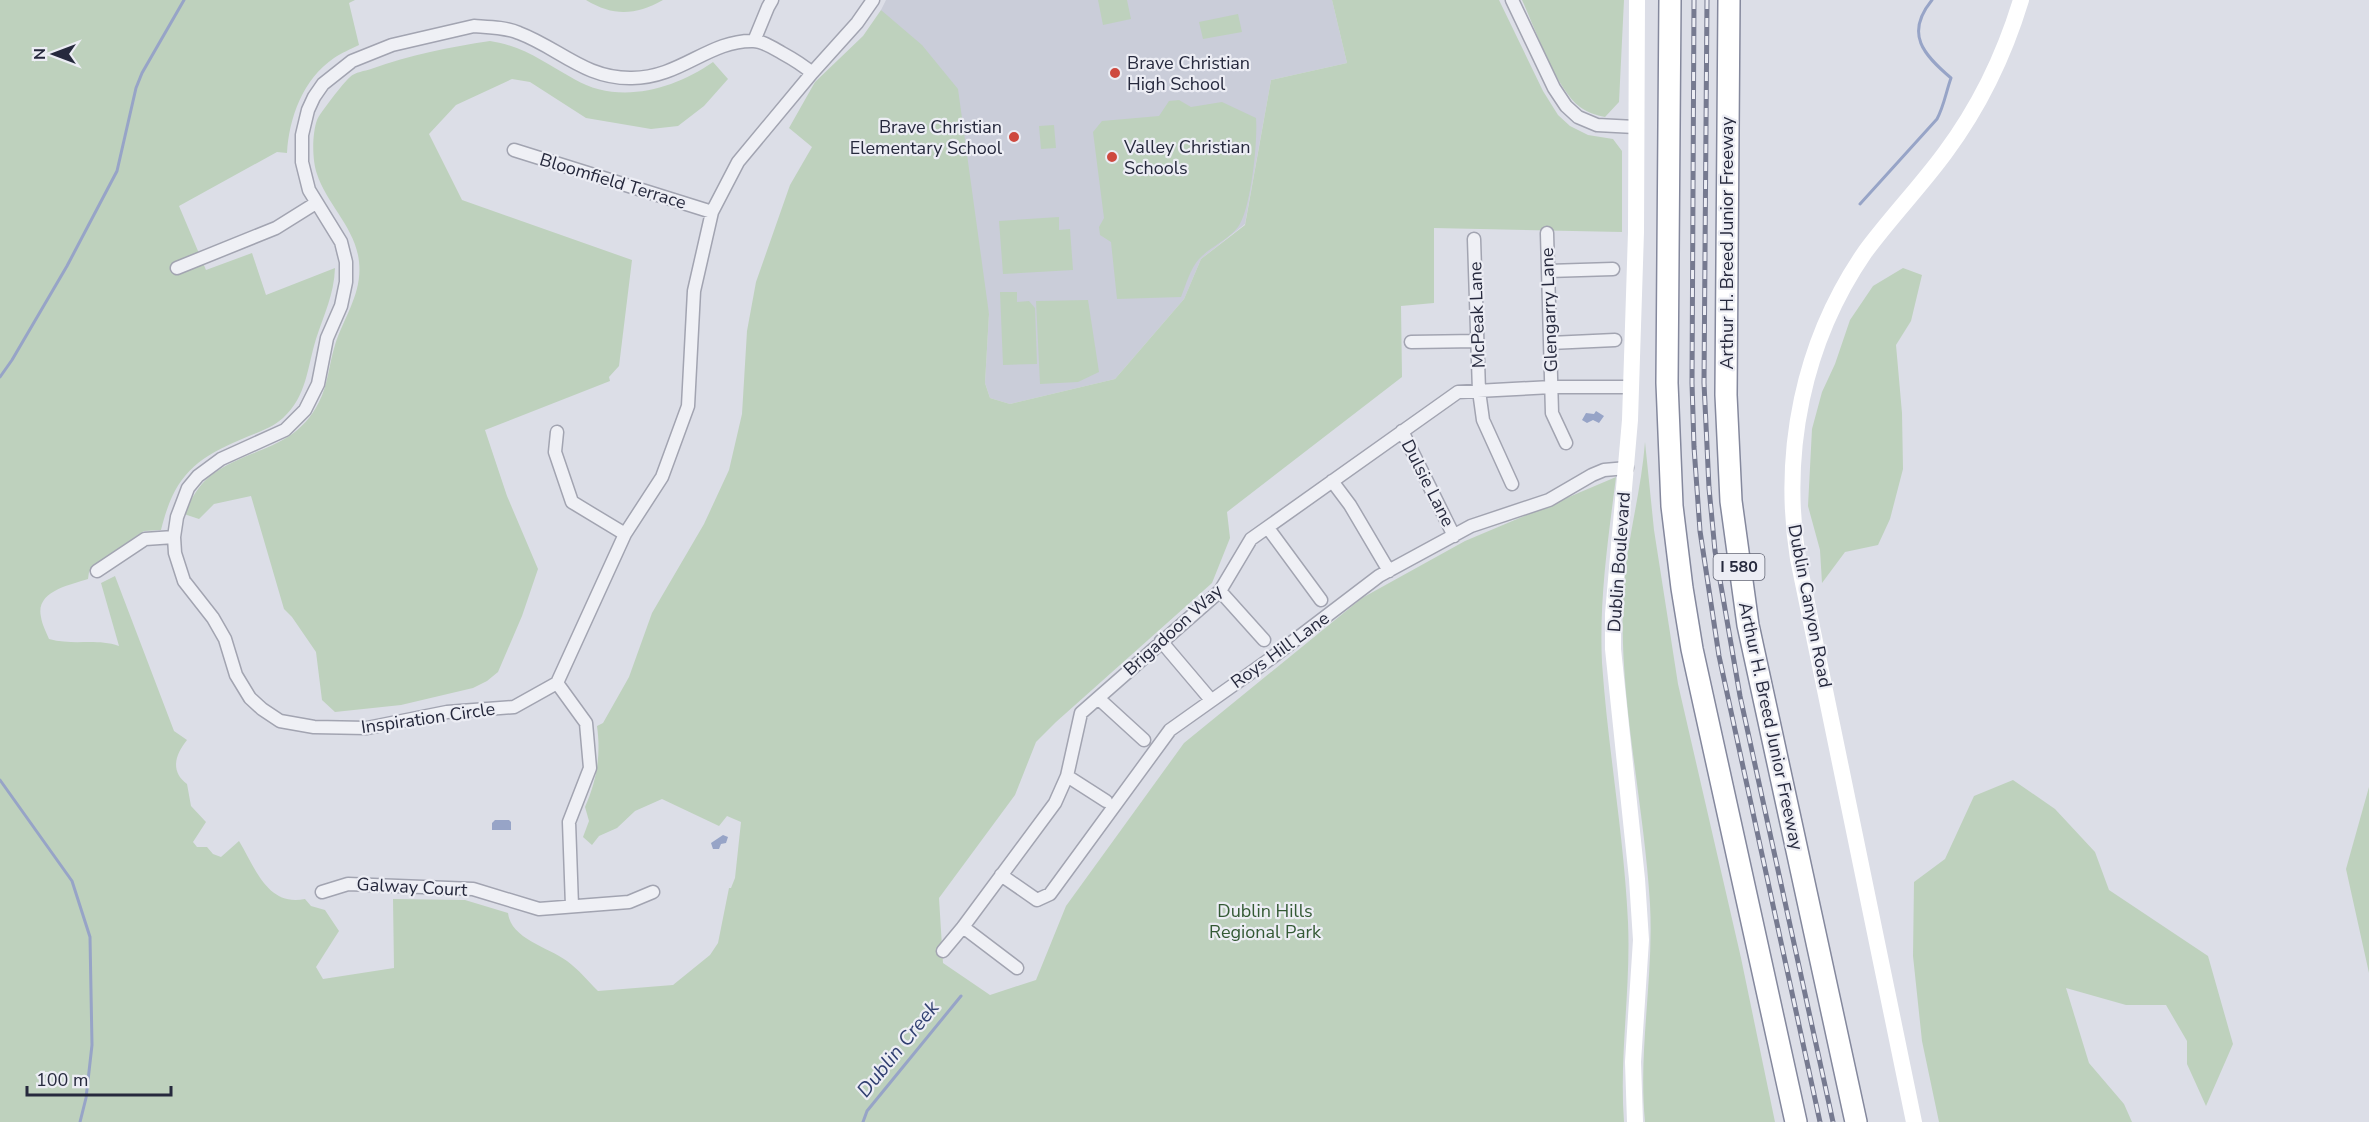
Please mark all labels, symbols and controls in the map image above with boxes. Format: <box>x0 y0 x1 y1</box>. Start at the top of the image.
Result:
north arrow <box>24 24 84 84</box>
text: N <box>29 48 51 60</box>
place label: Brave Christian High School <box>1127 51 1250 96</box>
marker: Brave Christian High School <box>1108 66 1122 80</box>
place label: Brave Christian Elementary School <box>850 115 1003 160</box>
street label: Arthur H. Breed Junior Freeway <box>1715 116 1739 370</box>
marker: Brave Christian Elementary School <box>1007 130 1021 144</box>
place label: Valley Christian Schools <box>1123 135 1251 180</box>
street label: Bloomfield Terrace <box>537 147 689 215</box>
marker: Valley Christian Schools <box>1105 150 1119 164</box>
street label: Glengarry Lane <box>1535 247 1563 373</box>
street label: McPeak Lane <box>1463 261 1491 369</box>
street label: Dulsie Lane <box>1396 435 1460 531</box>
street label: Dublin Boulevard <box>1602 491 1636 633</box>
street label: Dublin Canyon Road <box>1782 522 1838 690</box>
road number: I 580 <box>1714 554 1764 580</box>
street label: Brigadoon Way <box>1118 579 1228 681</box>
street label: Arthur H. Breed Junior Freeway <box>1733 600 1809 853</box>
street label: Roys Hill Lane <box>1226 606 1334 694</box>
street label: Inspiration Circle <box>359 697 497 739</box>
street label: Galway Court <box>356 872 469 902</box>
park label: Dublin Hills Regional Park <box>1209 899 1322 944</box>
water label: Dublin Creek <box>851 994 946 1103</box>
scale bar <box>27 1059 171 1097</box>
text: 100 m <box>36 1068 88 1092</box>

